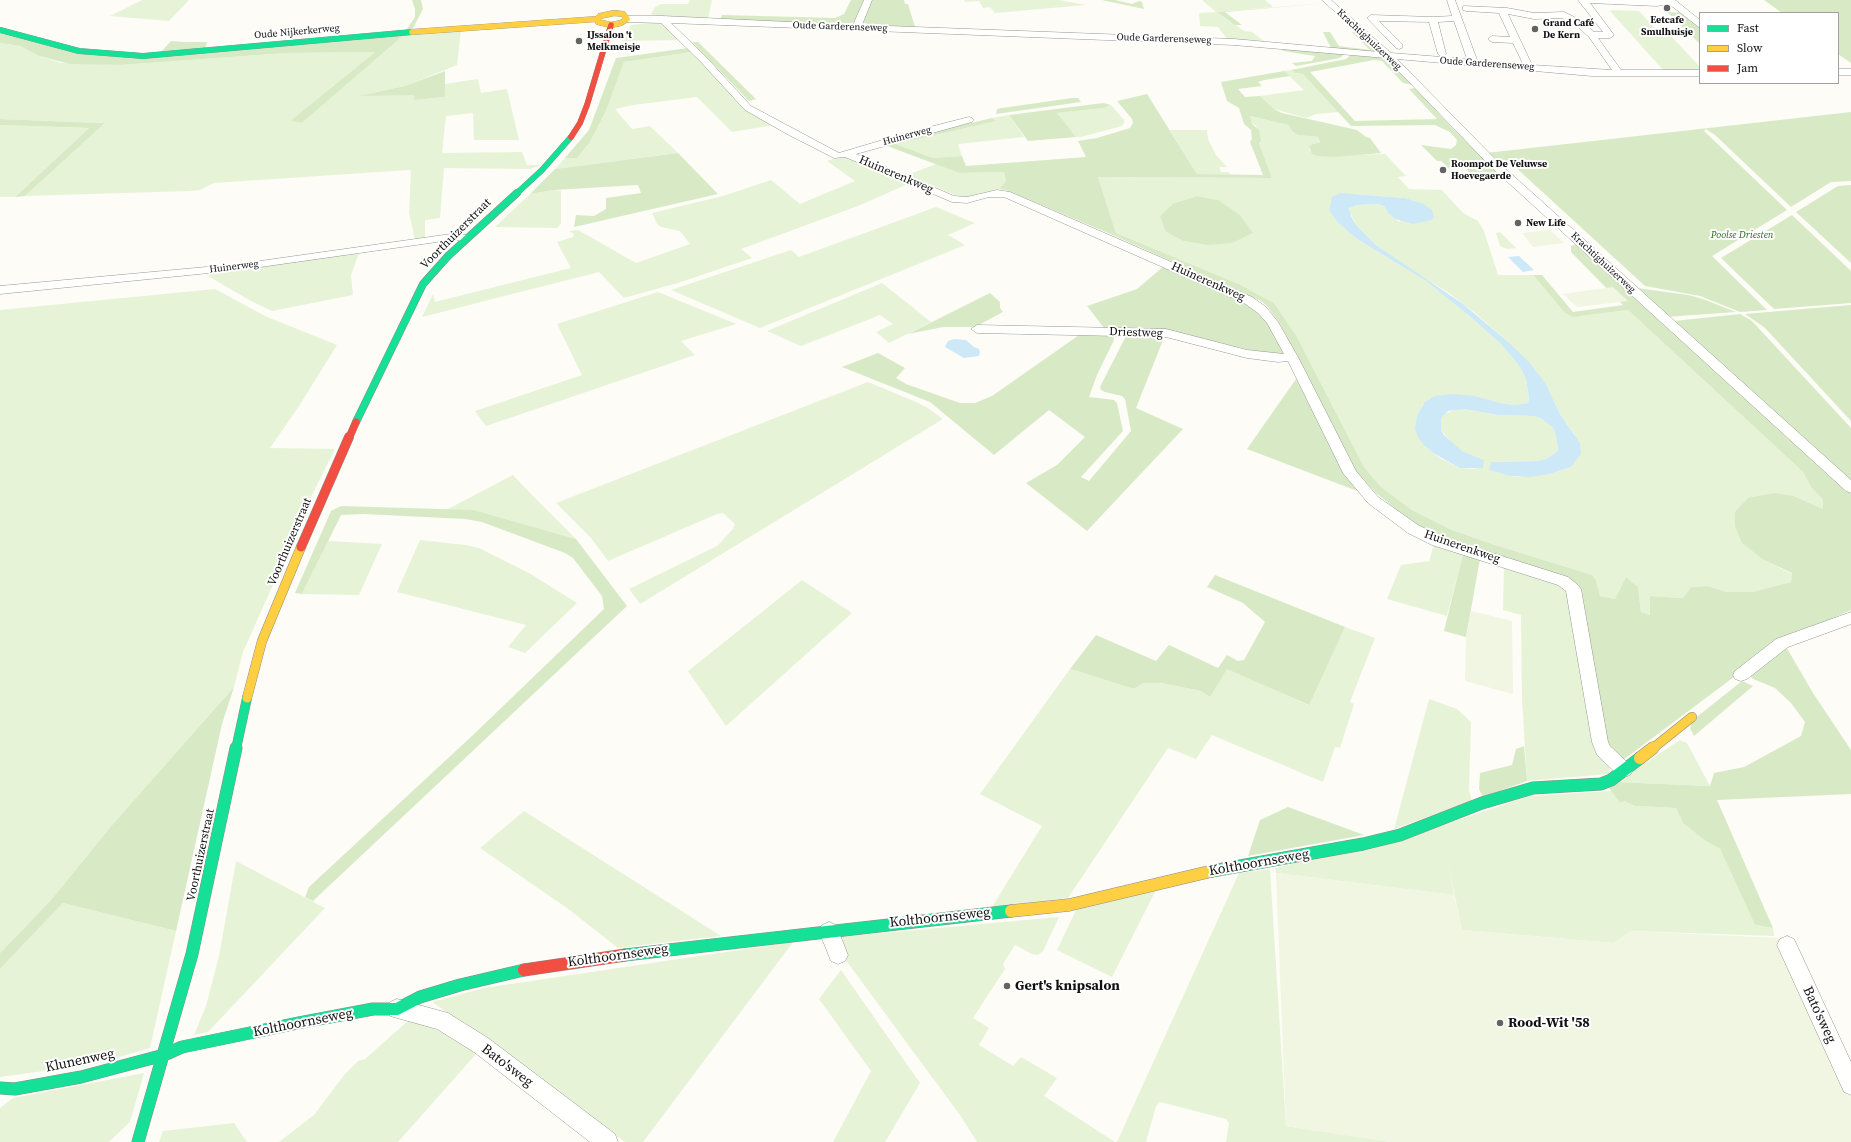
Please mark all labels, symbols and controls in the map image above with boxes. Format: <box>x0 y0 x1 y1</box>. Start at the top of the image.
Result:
marker: Eetcafe Smulhuisje <box>1662 3 1672 13</box>
street label: Krachtighuizerweg <box>1334 7 1404 73</box>
legend <box>1699 12 1839 84</box>
place label: Eetcafe Smulhuisje <box>1641 14 1693 38</box>
place label: Grand Café De Kern <box>1543 17 1594 40</box>
street label: Oude Garderenseweg <box>792 19 888 35</box>
text: Fast <box>1737 20 1759 36</box>
street label: Oude Nijkerkerweg <box>254 22 340 42</box>
marker: Grand Café De Kern <box>1530 24 1540 34</box>
place label: IJssalon 't Melkmeisje <box>587 29 640 52</box>
street label: Oude Garderenseweg <box>1116 31 1212 47</box>
marker: IJssalon 't Melkmeisje <box>574 36 584 46</box>
text: Slow <box>1737 40 1762 56</box>
street label: Oude Garderenseweg <box>1439 55 1535 73</box>
text: Jam <box>1737 60 1758 76</box>
street label: Huinerweg <box>881 124 933 148</box>
street label: Huinerenkweg <box>857 153 935 197</box>
place label: Roompot De Veluwse Hoevegaerde <box>1451 158 1547 182</box>
marker: Roompot De Veluwse Hoevegaerde <box>1438 165 1448 175</box>
street label: Voorthuizerstraat <box>418 196 494 272</box>
place label: New Life <box>1526 217 1566 229</box>
marker: New Life <box>1513 218 1523 228</box>
park label: Poolse Driesten <box>1711 229 1773 241</box>
street label: Krachtighuizerweg <box>1568 230 1638 296</box>
street label: Huinerweg <box>209 258 259 276</box>
street label: Huinerenkweg <box>1169 259 1247 305</box>
street label: Driestweg <box>1109 325 1163 341</box>
street label: Voorthuizerstraat <box>265 496 315 588</box>
street label: Huinerenkweg <box>1422 527 1502 567</box>
street label: Voorthuizerstraat <box>184 808 218 902</box>
street label: Kolthoornseweg <box>1208 846 1310 880</box>
street label: Kolthoornseweg <box>889 904 991 932</box>
street label: Kolthoornseweg <box>567 941 669 971</box>
place label: Gert's knipsalon <box>1015 978 1120 994</box>
marker: Gert's knipsalon <box>1002 981 1012 991</box>
street label: Bato'sweg <box>1799 984 1839 1046</box>
street label: Kolthoornseweg <box>252 1005 354 1041</box>
place label: Rood-Wit '58 <box>1508 1015 1590 1031</box>
marker: Rood-Wit '58 <box>1495 1018 1505 1028</box>
street label: Bato'sweg <box>478 1041 536 1091</box>
street label: Klunenweg <box>44 1046 116 1076</box>

